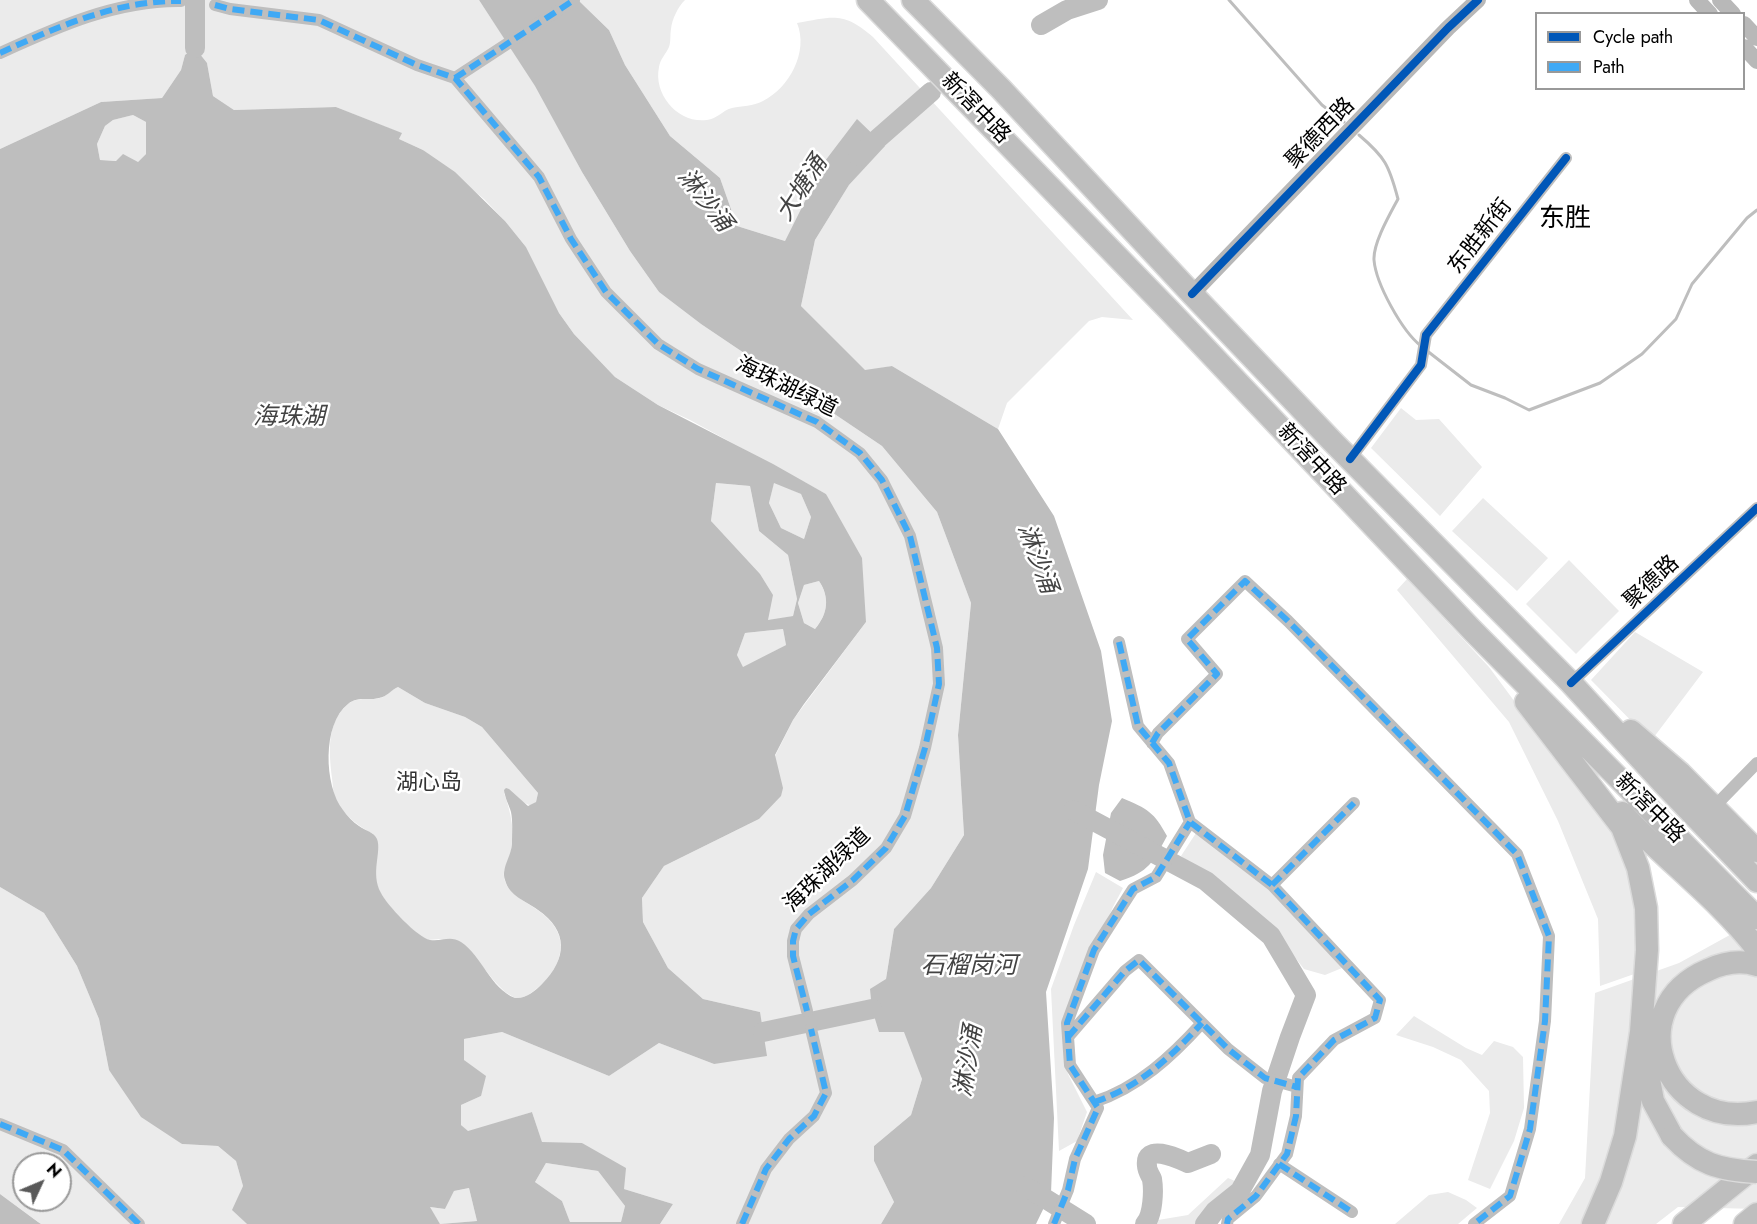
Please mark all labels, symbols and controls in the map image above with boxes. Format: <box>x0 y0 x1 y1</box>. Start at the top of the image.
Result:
legend <box>1535 12 1745 90</box>
text: Cycle path <box>1593 24 1673 50</box>
text: Path <box>1593 54 1625 80</box>
street label: 新滘中路 <box>935 68 1015 150</box>
street label: 聚德西路 <box>1281 93 1361 175</box>
water label: 大塘涌 <box>771 151 835 227</box>
water label: 淋沙涌 <box>670 164 738 238</box>
street label: 东胜新街 <box>1444 194 1518 280</box>
district label: 东胜 <box>1539 204 1591 236</box>
street label: 海珠湖绿道 <box>731 352 841 424</box>
water label: 海珠湖 <box>253 404 325 432</box>
street label: 新滘中路 <box>1271 419 1351 501</box>
water label: 淋沙涌 <box>1010 520 1062 598</box>
street label: 聚德路 <box>1619 551 1685 615</box>
street label: 新滘中路 <box>1609 769 1689 849</box>
park label: 湖心岛 <box>396 771 462 797</box>
street label: 海珠湖绿道 <box>779 823 877 919</box>
water label: 石榴岗河 <box>921 953 1017 981</box>
water label: 淋沙涌 <box>950 1023 990 1099</box>
north arrow <box>12 1152 72 1212</box>
text: N <box>41 1158 67 1183</box>

